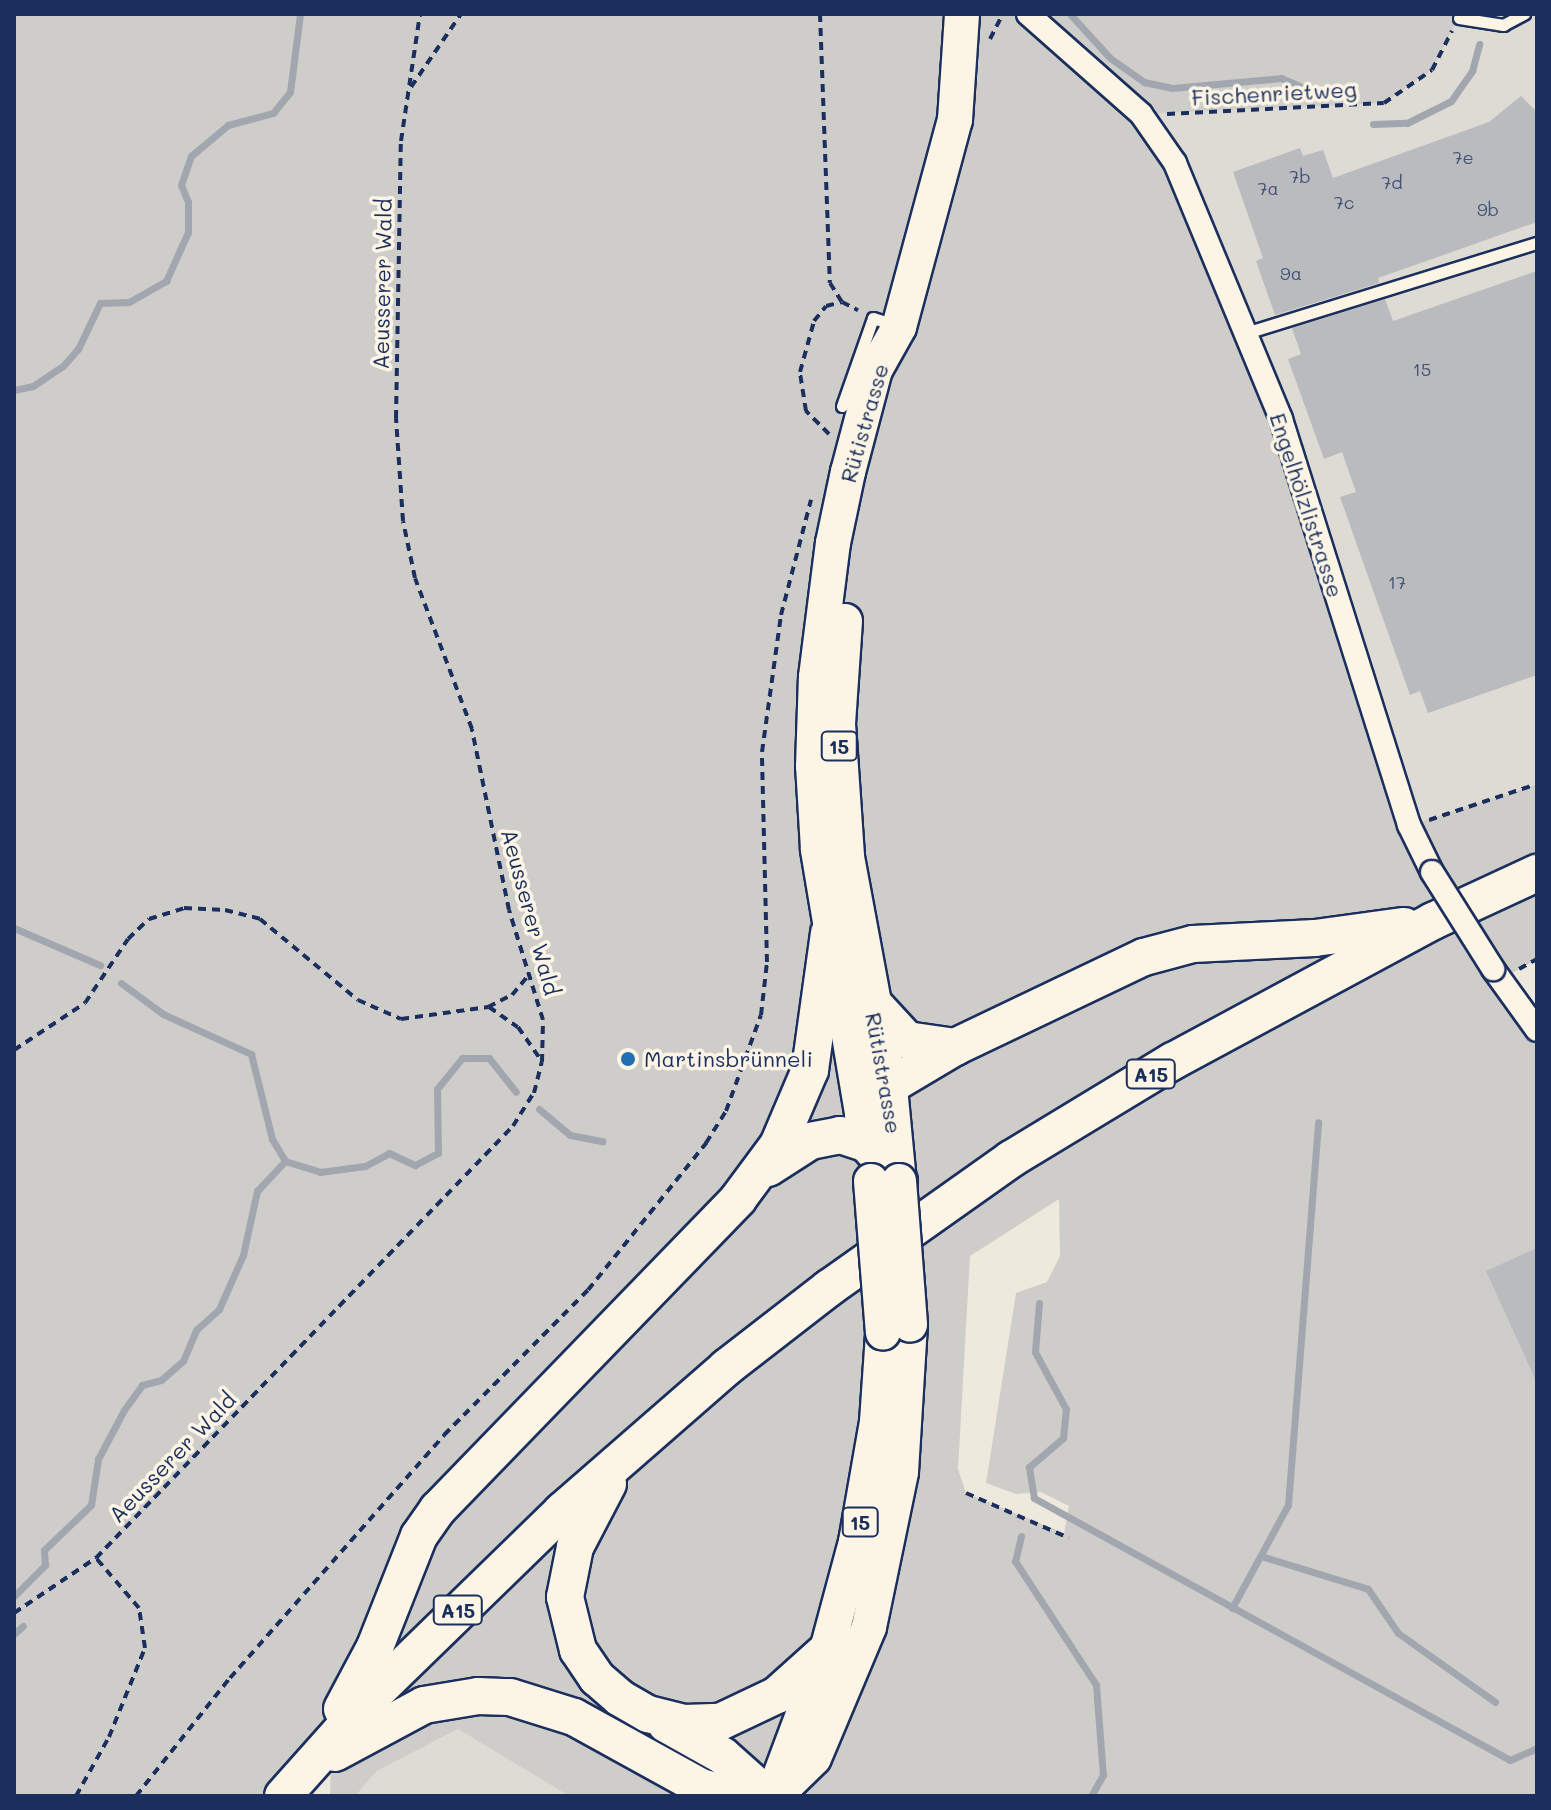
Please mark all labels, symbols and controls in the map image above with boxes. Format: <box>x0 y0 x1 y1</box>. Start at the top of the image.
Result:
street label: Fischenrietweg <box>1191 75 1357 111</box>
house number: 7e <box>1452 146 1474 168</box>
house number: 7b <box>1289 165 1311 187</box>
house number: 7d <box>1381 171 1403 193</box>
house number: 7a <box>1257 177 1279 199</box>
house number: 7c <box>1334 191 1354 213</box>
street label: Aeusserer Wald <box>367 198 397 370</box>
house number: 9b <box>1477 198 1499 220</box>
house number: 9a <box>1280 262 1302 284</box>
house number: 15 <box>1413 358 1431 380</box>
street label: Rütistrasse <box>834 360 894 486</box>
street label: Engelhölzlistrasse <box>1265 409 1349 601</box>
house number: 17 <box>1388 571 1406 593</box>
road number: 15 <box>819 730 859 762</box>
street label: Aeusserer Wald <box>496 826 566 998</box>
street label: Rütistrasse <box>860 1010 908 1136</box>
place label: Martinsbrünneli <box>644 1046 813 1072</box>
marker: Martinsbrünneli <box>619 1050 637 1068</box>
road number: A15 <box>1125 1058 1177 1090</box>
street label: Aeusserer Wald <box>103 1386 241 1528</box>
road number: 15 <box>840 1506 880 1538</box>
road number: A15 <box>432 1594 484 1626</box>

